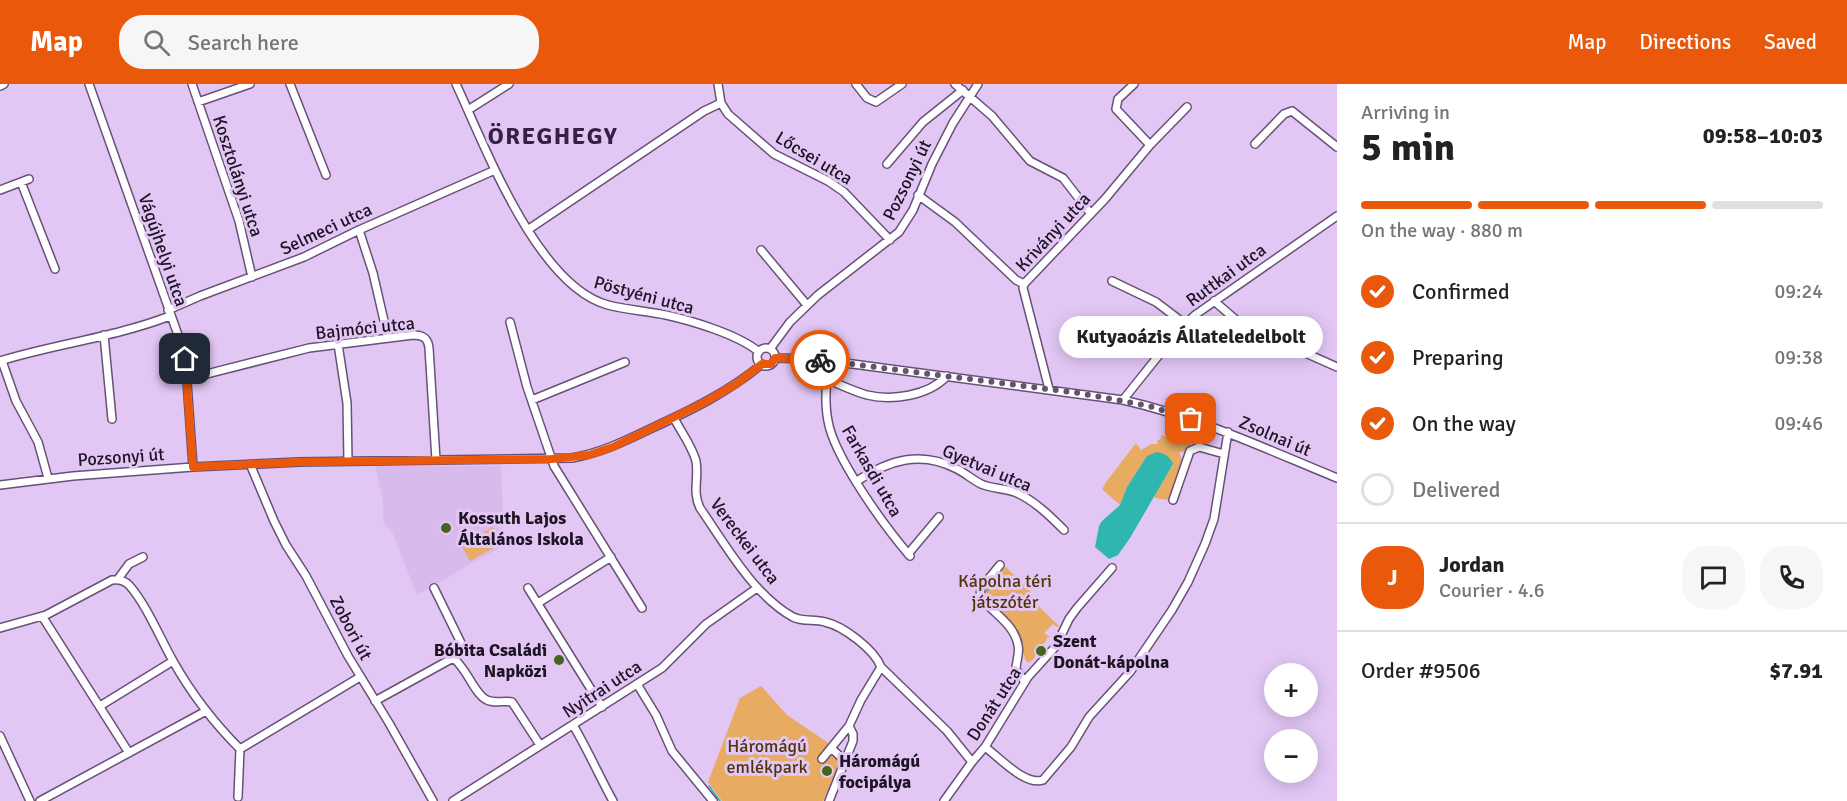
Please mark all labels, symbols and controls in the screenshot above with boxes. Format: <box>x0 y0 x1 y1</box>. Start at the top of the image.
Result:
search box <box>119 15 539 69</box>
text: Map <box>30 25 83 59</box>
icon: search <box>140 26 173 59</box>
text: Search here <box>188 29 299 56</box>
text: Map <box>1568 29 1606 55</box>
text: Directions <box>1639 29 1731 55</box>
text: Saved <box>1764 29 1817 55</box>
text: Arriving in <box>1361 100 1450 125</box>
street label: Kosztolányi utca <box>208 113 268 239</box>
district label: ÖREGHEGY <box>488 121 618 151</box>
text: 09:58–10:03 <box>1703 122 1823 149</box>
text: 5 min <box>1361 123 1455 171</box>
street label: Lőcsei utca <box>771 126 857 190</box>
street label: Pozsonyi út <box>878 136 936 224</box>
street label: Kriványi utca <box>1011 188 1095 276</box>
street label: Vágújhelyi utca <box>133 191 193 309</box>
street label: Selmeci utca <box>277 198 375 260</box>
text: On the way · 880 m <box>1361 218 1523 243</box>
street label: Ruttkai utca <box>1182 239 1270 311</box>
street label: Pöstyéni utca <box>592 271 696 319</box>
icon: check <box>1361 275 1394 308</box>
text: Confirmed <box>1412 278 1510 305</box>
text: 09:24 <box>1774 279 1823 304</box>
street label: Bajmóci utca <box>314 312 416 344</box>
callout: Kutyaoázis Állateledelbolt <box>1059 317 1323 359</box>
text: Kutyaoázis Állateledelbolt <box>1076 324 1306 349</box>
courier <box>790 330 850 390</box>
pin <box>159 333 210 384</box>
icon: check <box>1361 341 1394 374</box>
icon: home <box>168 342 201 375</box>
icon: bike <box>804 344 837 377</box>
text: Preparing <box>1412 344 1504 371</box>
text: 09:38 <box>1774 345 1823 370</box>
pin <box>1165 393 1216 444</box>
icon: bag <box>1174 402 1207 435</box>
icon: check <box>1361 407 1394 440</box>
text: On the way <box>1412 410 1516 437</box>
street label: Zsolnai út <box>1235 411 1315 461</box>
text: 09:46 <box>1774 411 1823 436</box>
street label: Farkasdi utca <box>837 421 907 521</box>
street label: Gyetvai utca <box>939 439 1035 497</box>
street label: Pozsonyi út <box>77 443 165 471</box>
text: Delivered <box>1412 476 1500 503</box>
street label: Vereckei utca <box>705 494 785 588</box>
place label: Kossuth Lajos Általános Iskola <box>458 507 584 550</box>
marker: Kossuth Lajos Általános Iskola <box>439 521 453 535</box>
button: chat <box>1682 546 1745 609</box>
button: phone <box>1760 546 1823 609</box>
text: Jordan <box>1439 551 1505 578</box>
text: J <box>1387 564 1398 591</box>
park label: Kápolna téri játszótér <box>958 570 1052 613</box>
text: Courier · 4.6 <box>1439 578 1545 603</box>
street label: Zobori út <box>325 592 377 664</box>
place label: Szent Donát-kápolna <box>1053 630 1169 673</box>
place label: Bóbita Családi Napközi <box>434 639 547 682</box>
marker: Szent Donát-kápolna <box>1034 644 1048 658</box>
marker: Bóbita Családi Napközi <box>552 653 566 667</box>
street label: Nyitrai utca <box>558 655 646 723</box>
text: Order #9506 <box>1361 657 1481 684</box>
text: $7.91 <box>1769 657 1823 684</box>
street label: Donát utca <box>962 663 1026 745</box>
map controls <box>1264 663 1318 783</box>
button: + <box>1264 663 1318 717</box>
button: − <box>1264 729 1318 783</box>
park label: Háromágú emlékpark <box>727 735 807 778</box>
place label: Háromágú focipálya <box>838 750 920 793</box>
marker: Háromágú focipálya <box>820 764 834 778</box>

